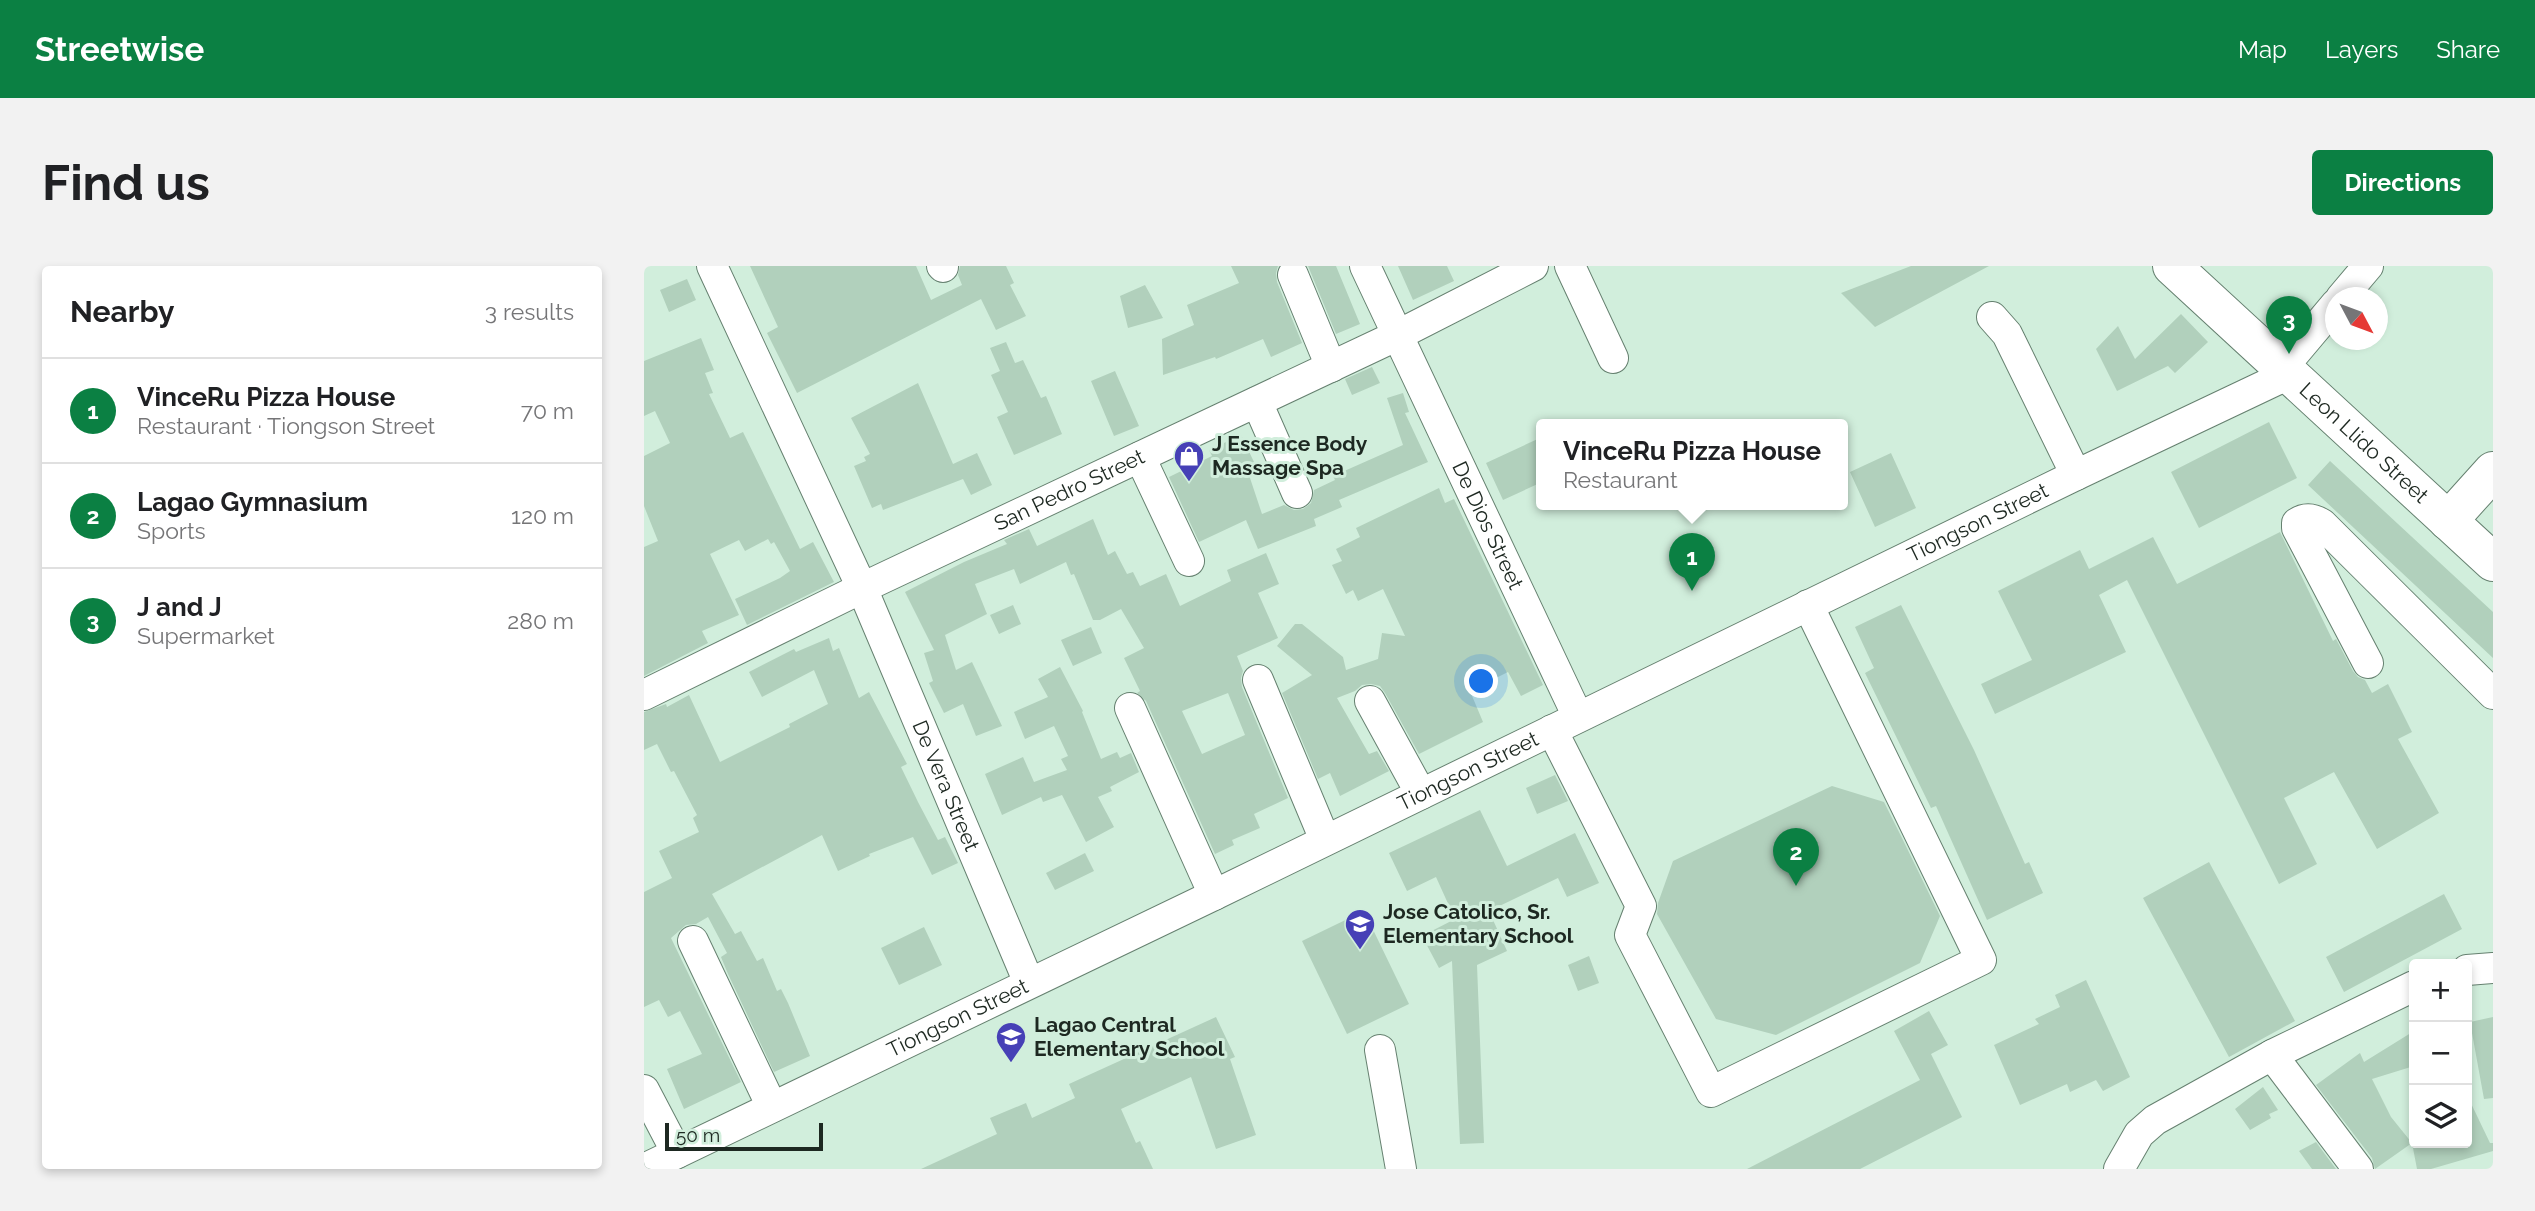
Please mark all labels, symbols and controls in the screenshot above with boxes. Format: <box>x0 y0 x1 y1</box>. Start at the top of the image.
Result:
text: Streetwise <box>35 30 204 69</box>
text: Map <box>2238 35 2287 64</box>
text: Layers <box>2325 35 2398 64</box>
text: Share <box>2436 35 2500 64</box>
button: Directions <box>2312 150 2493 215</box>
text: Find us <box>42 154 210 211</box>
north arrow <box>2325 287 2388 350</box>
text: Nearby <box>70 294 174 329</box>
pin: 3 <box>2266 296 2312 354</box>
text: 3 results <box>485 298 574 325</box>
street label: Leon Llido Street <box>2295 377 2434 508</box>
text: VinceRu Pizza House <box>137 382 395 412</box>
text: 1 <box>87 397 99 424</box>
text: 70 m <box>521 397 574 424</box>
text: Restaurant · Tiongson Street <box>137 412 435 439</box>
popup <box>1536 419 1848 510</box>
place label: J Essence Body Massage Spa <box>1212 431 1368 480</box>
text: VinceRu Pizza House <box>1563 436 1821 466</box>
shop icon: J Essence Body Massage Spa <box>1172 439 1206 483</box>
street label: San Pedro Street <box>990 444 1148 536</box>
street label: De Dios Street <box>1447 457 1529 593</box>
text: Restaurant <box>1563 466 1678 493</box>
street label: Tiongson Street <box>1903 478 2052 567</box>
text: Lagao Gymnasium <box>137 487 368 517</box>
text: 2 <box>87 502 99 529</box>
text: 120 m <box>511 502 574 529</box>
text: Sports <box>137 517 206 544</box>
pin: 1 <box>1669 533 1715 591</box>
text: J and J <box>137 592 222 622</box>
text: 3 <box>87 607 99 634</box>
text: 280 m <box>507 607 574 634</box>
text: Supermarket <box>137 622 275 649</box>
your location <box>1464 664 1498 698</box>
street label: De Vera Street <box>907 716 985 855</box>
street label: Tiongson Street <box>1393 726 1542 816</box>
pin: 2 <box>1773 828 1819 886</box>
place label: Jose Catolico, Sr. Elementary School <box>1383 899 1574 948</box>
school or university icon: Jose Catolico, Sr. Elementary School <box>1343 907 1377 951</box>
map controls <box>2409 959 2472 1148</box>
button: + <box>2409 959 2472 1022</box>
street label: Tiongson Street <box>883 973 1032 1062</box>
place label: Lagao Central Elementary School <box>1034 1012 1225 1061</box>
school or university icon: Lagao Central Elementary School <box>994 1020 1028 1064</box>
button: − <box>2409 1022 2472 1085</box>
button: layers <box>2409 1085 2472 1148</box>
scale bar <box>665 1120 822 1152</box>
text: 50 m <box>676 1124 720 1146</box>

